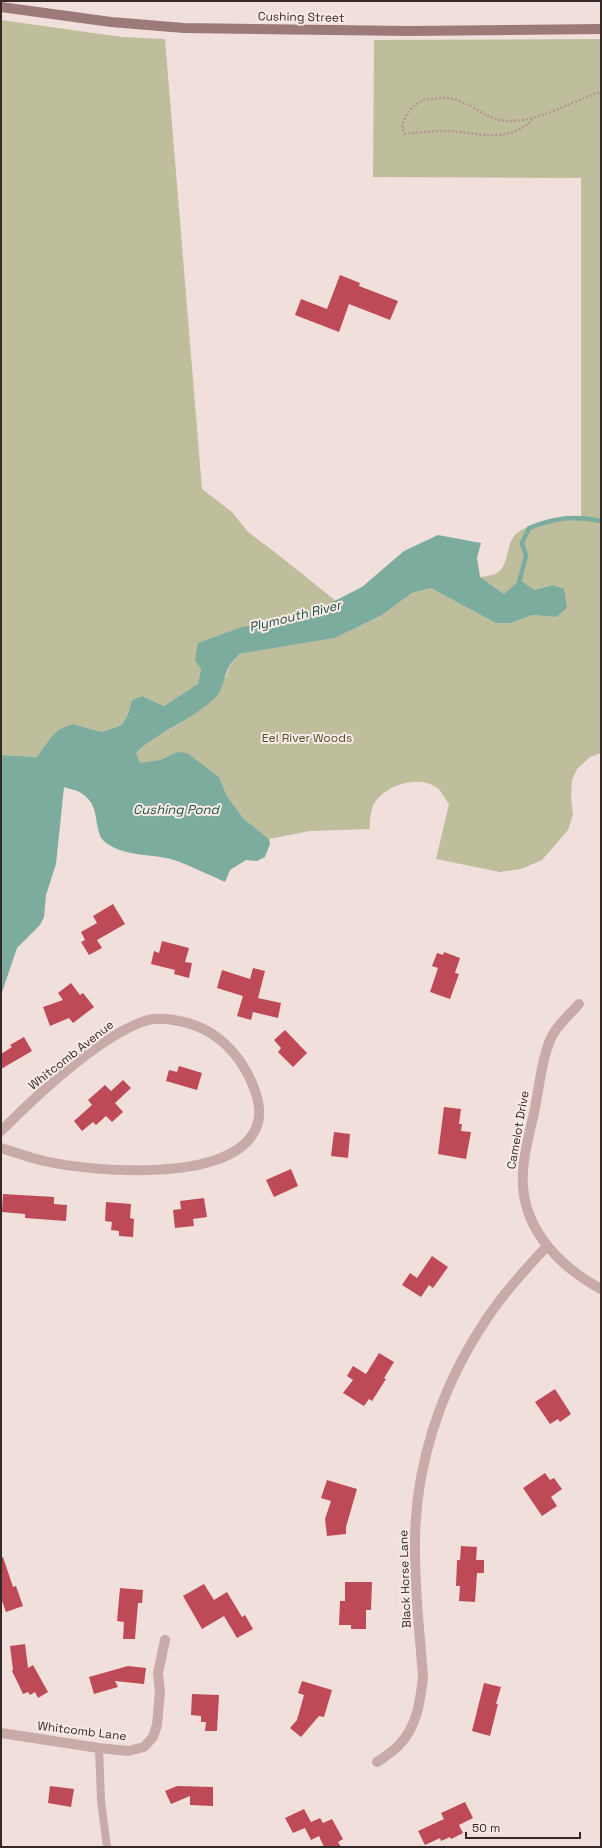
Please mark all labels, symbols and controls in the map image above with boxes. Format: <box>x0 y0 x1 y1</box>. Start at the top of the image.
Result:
street label: Cushing Street <box>258 8 344 26</box>
water label: Plymouth River <box>247 596 345 636</box>
park label: Eel River Woods <box>262 730 352 746</box>
water label: Cushing Pond <box>133 801 221 818</box>
street label: Whitcomb Avenue <box>25 1017 117 1093</box>
street label: Camelot Drive <box>503 1089 533 1171</box>
street label: Black Horse Lane <box>395 1530 415 1628</box>
street label: Whitcomb Lane <box>36 1718 128 1744</box>
scale bar <box>466 1814 580 1840</box>
text: 50 m <box>472 1820 500 1836</box>

